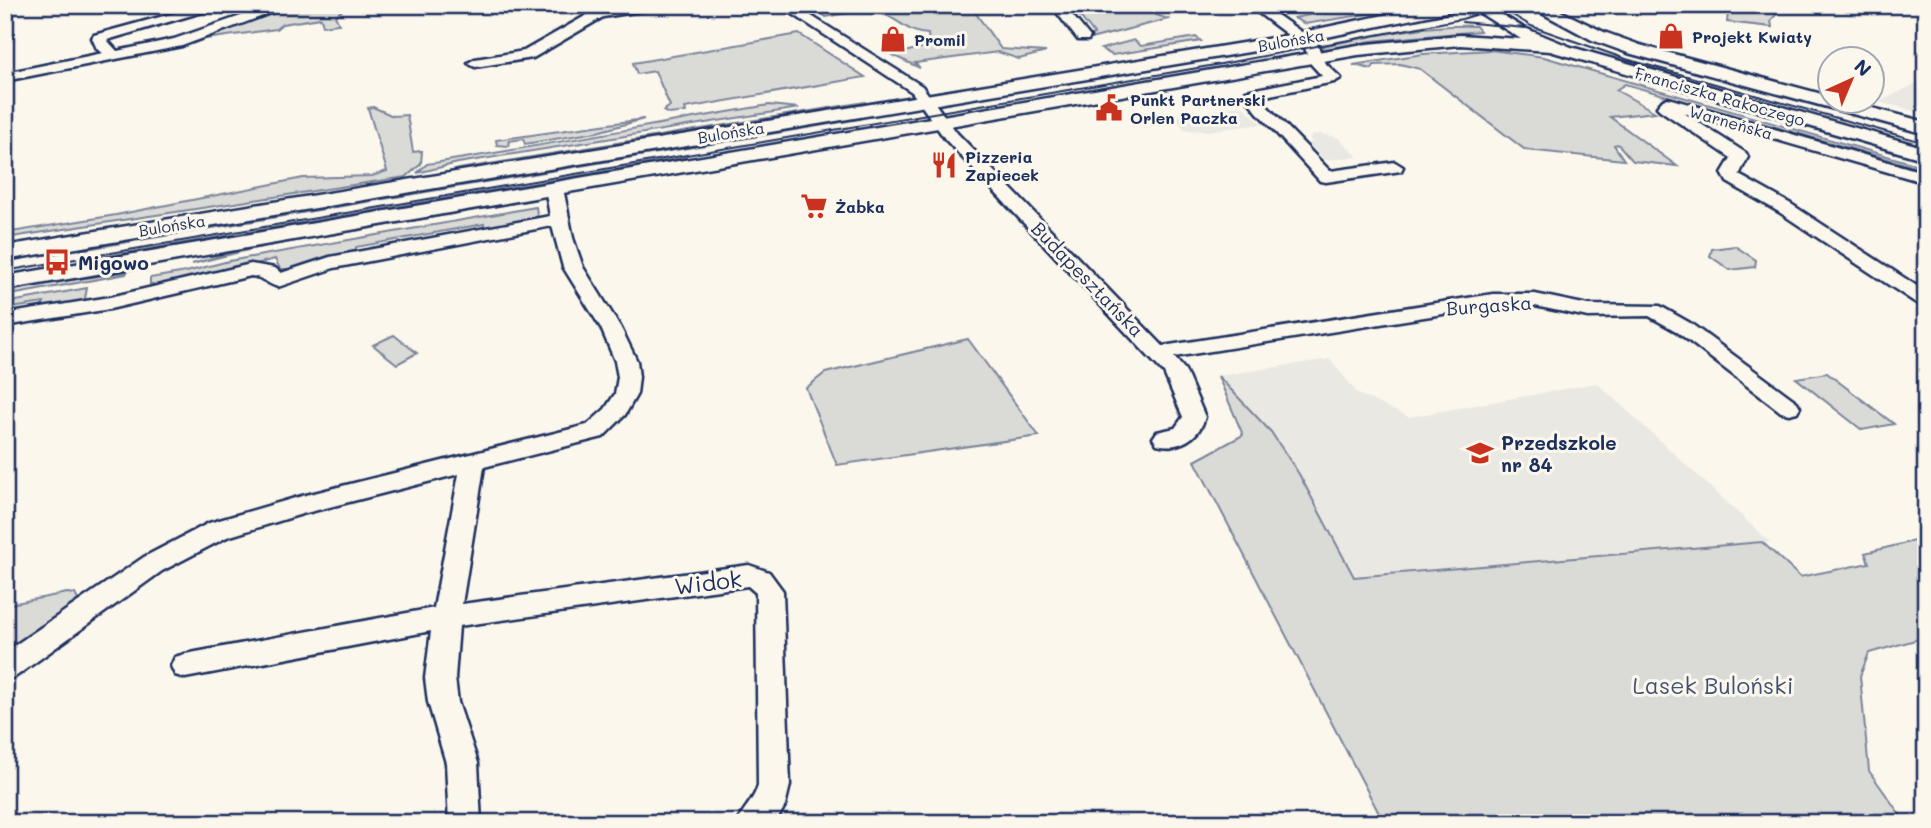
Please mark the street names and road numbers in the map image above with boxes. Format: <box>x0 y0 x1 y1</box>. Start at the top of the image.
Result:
street label: Bulońska <box>1256 24 1326 56</box>
street label: Franciszka Rakoczego <box>1633 62 1807 130</box>
street label: Warneńska <box>1687 100 1775 144</box>
street label: Bulońska <box>696 116 766 148</box>
street label: Bulońska <box>137 209 207 241</box>
street label: Budapesztańska <box>1026 216 1150 342</box>
street label: Burgaska <box>1445 290 1533 320</box>
street label: Widok <box>673 563 743 601</box>

